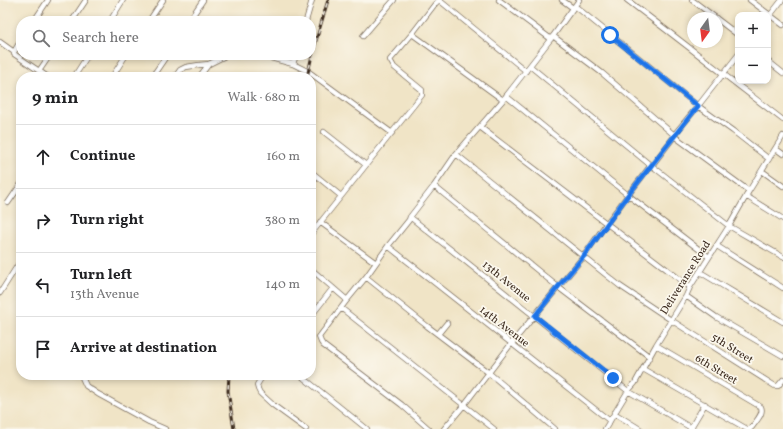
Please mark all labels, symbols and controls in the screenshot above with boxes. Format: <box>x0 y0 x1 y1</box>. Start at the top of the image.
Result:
north arrow <box>687 12 723 48</box>
map controls <box>735 12 771 84</box>
button: + <box>735 12 771 48</box>
search box <box>16 16 316 60</box>
route start <box>601 26 619 44</box>
icon: search <box>30 27 52 49</box>
text: Search here <box>62 28 139 49</box>
button: − <box>735 48 771 84</box>
text: 9 min <box>32 87 78 110</box>
text: Walk · 680 m <box>228 89 300 107</box>
icon: ahead <box>32 146 54 168</box>
text: Continue <box>70 146 135 167</box>
text: 160 m <box>266 148 300 166</box>
icon: right <box>32 210 54 232</box>
text: Turn right <box>70 210 144 231</box>
text: 380 m <box>265 212 300 230</box>
street label: Deliverance Road <box>657 238 715 318</box>
street label: 13th Avenue <box>479 258 533 306</box>
text: Turn left <box>70 265 132 286</box>
icon: left <box>32 274 54 296</box>
text: 140 m <box>266 276 300 294</box>
text: 13th Avenue <box>70 286 139 304</box>
street label: 14th Avenue <box>476 303 532 351</box>
street label: 5th Street <box>708 330 756 368</box>
icon: arrive <box>32 338 54 360</box>
text: Arrive at destination <box>70 338 217 359</box>
street label: 6th Street <box>692 351 740 389</box>
route end <box>604 369 622 387</box>

